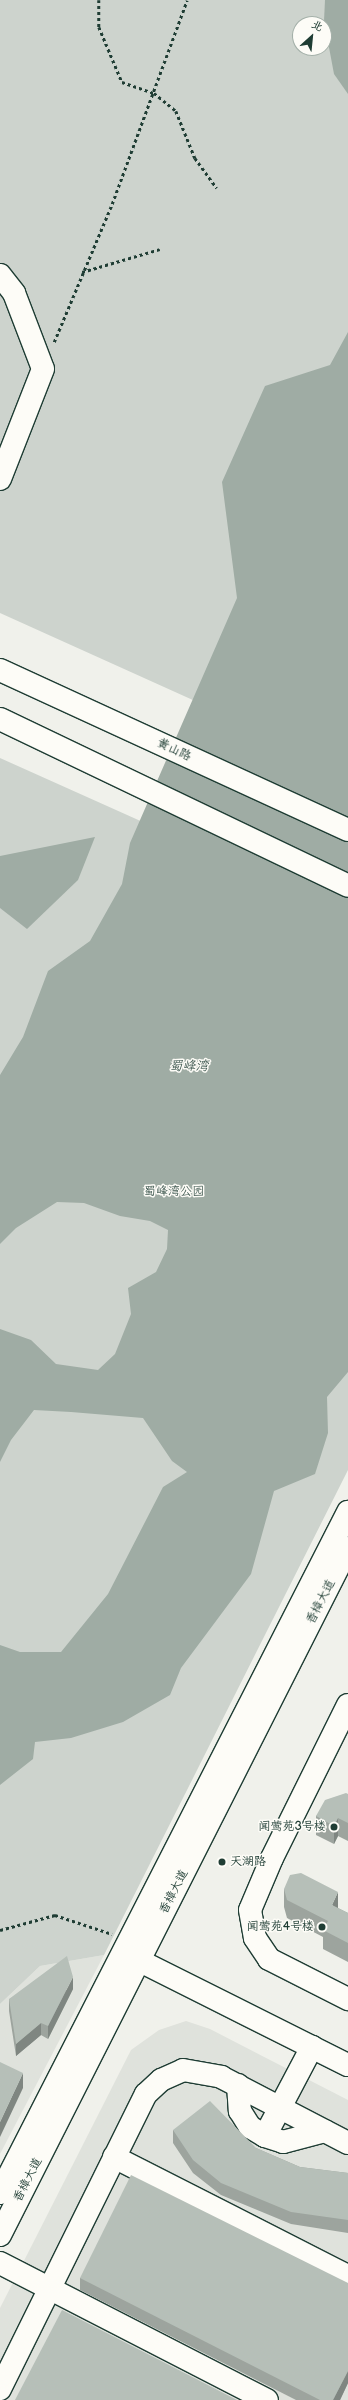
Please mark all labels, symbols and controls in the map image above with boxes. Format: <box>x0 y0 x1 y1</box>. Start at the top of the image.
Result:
north arrow <box>292 16 332 56</box>
text: 北 <box>309 17 325 34</box>
street label: 黄山路 <box>155 736 193 764</box>
water label: 蜀峰湾 <box>170 1058 208 1074</box>
park label: 蜀峰湾公园 <box>144 1185 204 1199</box>
street label: 香樟大道 <box>304 1577 338 1627</box>
place label: 闻莺苑3号楼 <box>259 1820 326 1834</box>
marker: 闻莺苑3号楼 <box>329 1822 339 1832</box>
place label: 天湖路 <box>230 1855 266 1869</box>
marker: 天湖路 <box>217 1857 227 1867</box>
street label: 香樟大道 <box>157 1867 191 1917</box>
place label: 闻莺苑4号楼 <box>247 1920 314 1934</box>
marker: 闻莺苑4号楼 <box>317 1922 327 1932</box>
street label: 香樟大道 <box>11 2155 45 2205</box>

